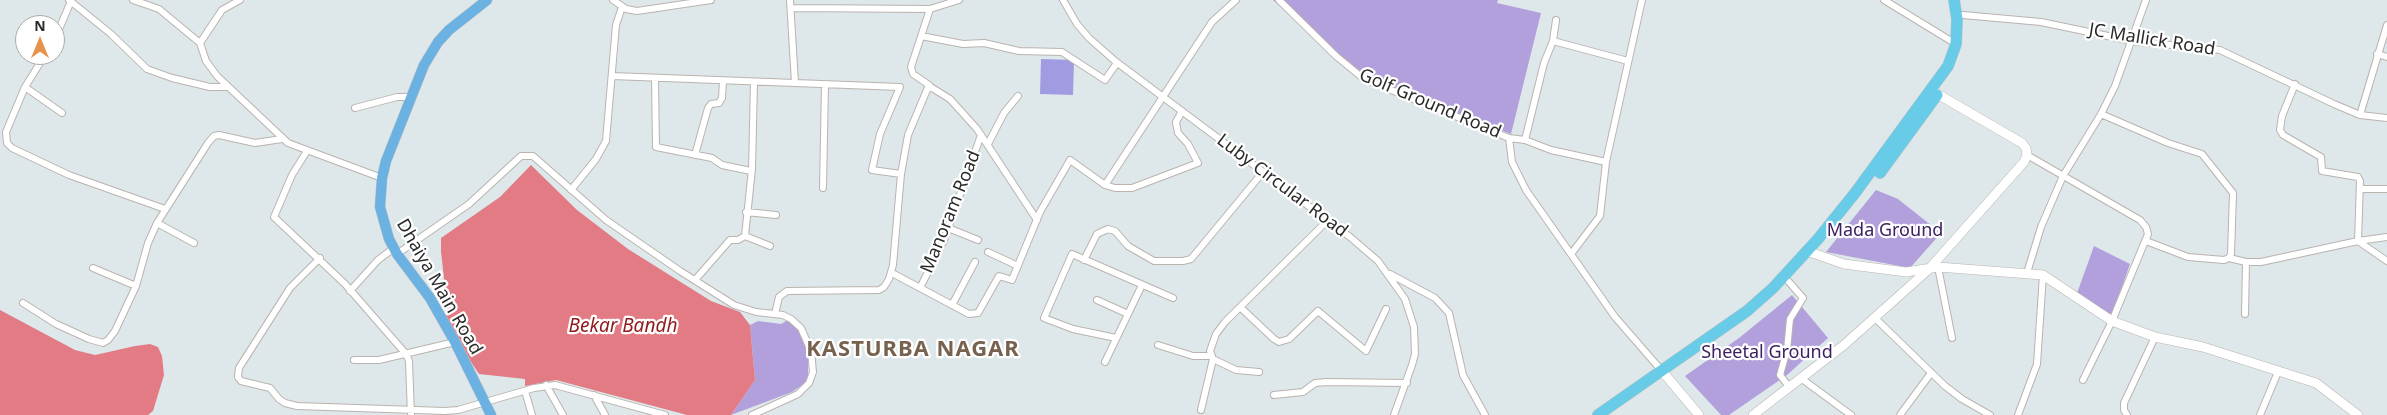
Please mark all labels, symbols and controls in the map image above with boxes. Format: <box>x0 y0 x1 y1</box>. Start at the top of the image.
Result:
north arrow <box>15 15 65 65</box>
text: N <box>34 16 46 35</box>
street label: JC Mallick Road <box>2087 19 2217 61</box>
street label: Golf Ground Road <box>1356 64 1504 144</box>
street label: Luby Circular Road <box>1212 130 1352 242</box>
street label: Manoram Road <box>917 148 985 276</box>
street label: Dhaiya Main Road <box>391 215 487 359</box>
park label: Mada Ground <box>1827 220 1943 242</box>
water label: Bekar Bandh <box>569 316 677 338</box>
district label: KASTURBA NAGAR <box>804 337 1022 363</box>
park label: Sheetal Ground <box>1701 342 1833 364</box>

